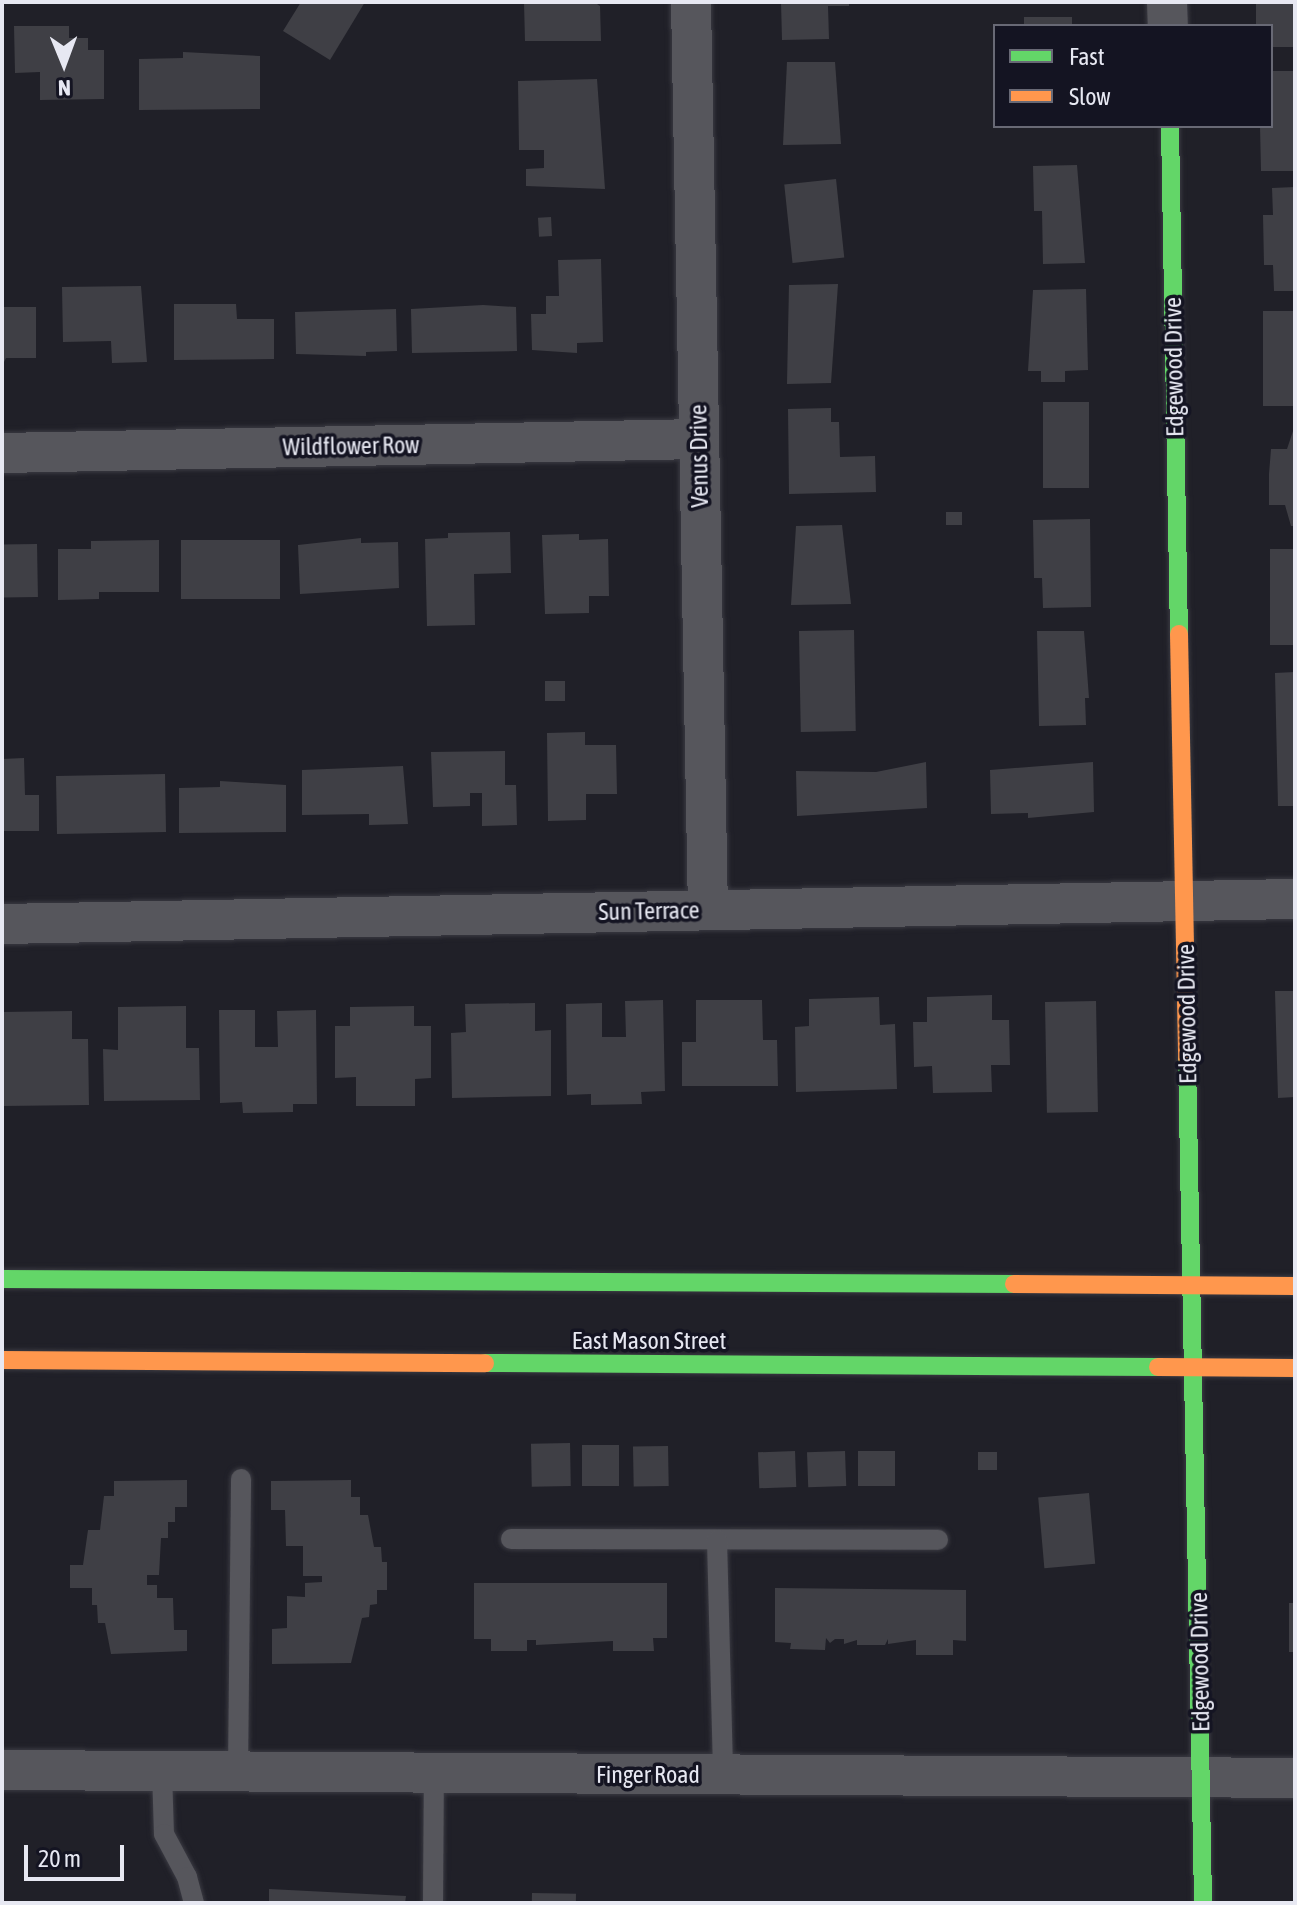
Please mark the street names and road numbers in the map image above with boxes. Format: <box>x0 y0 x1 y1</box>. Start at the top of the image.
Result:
street label: Edgewood Drive <box>1158 297 1190 437</box>
street label: Venus Drive <box>684 404 714 508</box>
street label: Wildflower Row <box>282 430 420 462</box>
street label: Sun Terrace <box>598 896 700 926</box>
street label: Edgewood Drive <box>1171 944 1203 1084</box>
street label: East Mason Street <box>572 1327 726 1355</box>
street label: Edgewood Drive <box>1184 1592 1216 1732</box>
street label: Finger Road <box>596 1761 700 1789</box>

